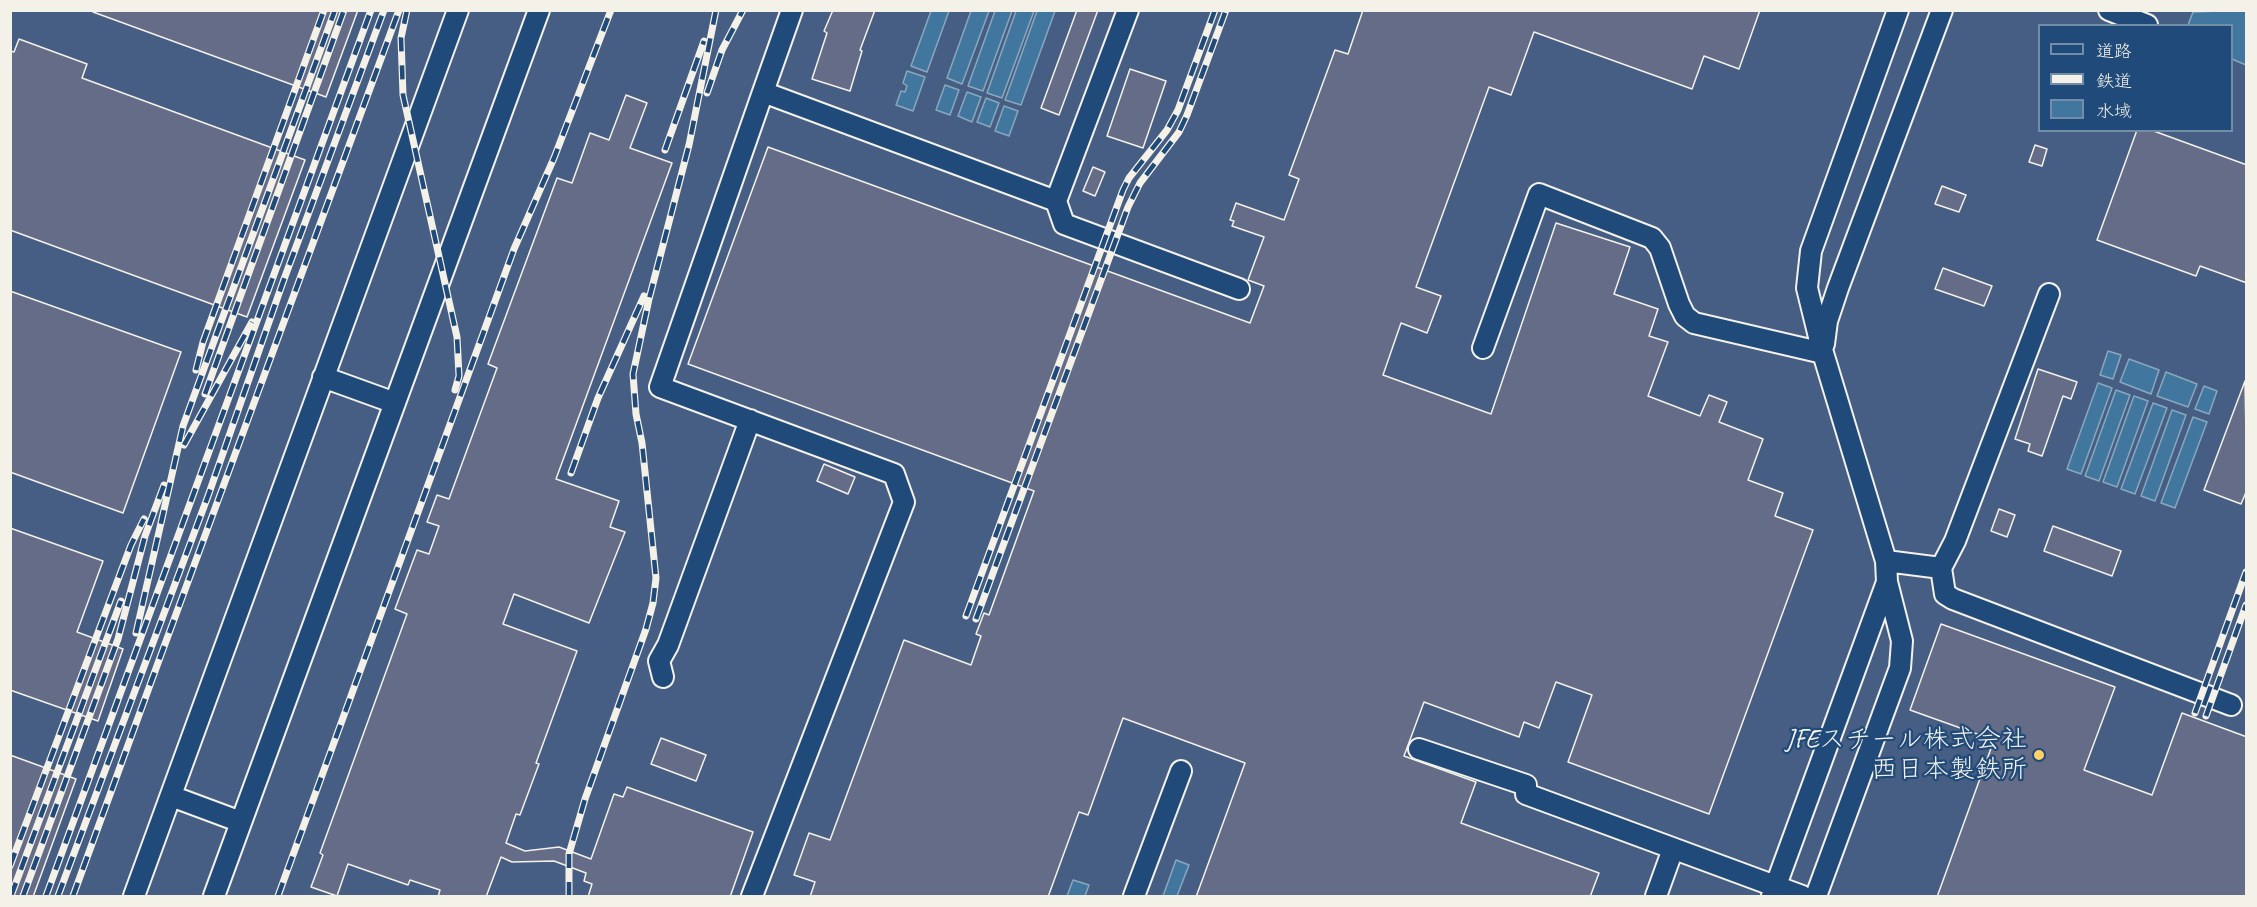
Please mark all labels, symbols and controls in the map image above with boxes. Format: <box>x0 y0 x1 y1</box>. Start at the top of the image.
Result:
legend <box>2038 24 2233 132</box>
text: 道路 <box>2096 40 2132 62</box>
text: 鉄道 <box>2096 70 2132 92</box>
text: 水域 <box>2096 100 2132 122</box>
place label: JFEスチール株式会社 西日本製鉄所 <box>1785 724 2027 786</box>
marker: JFEスチール株式会社 西日本製鉄所 <box>2032 748 2046 762</box>

